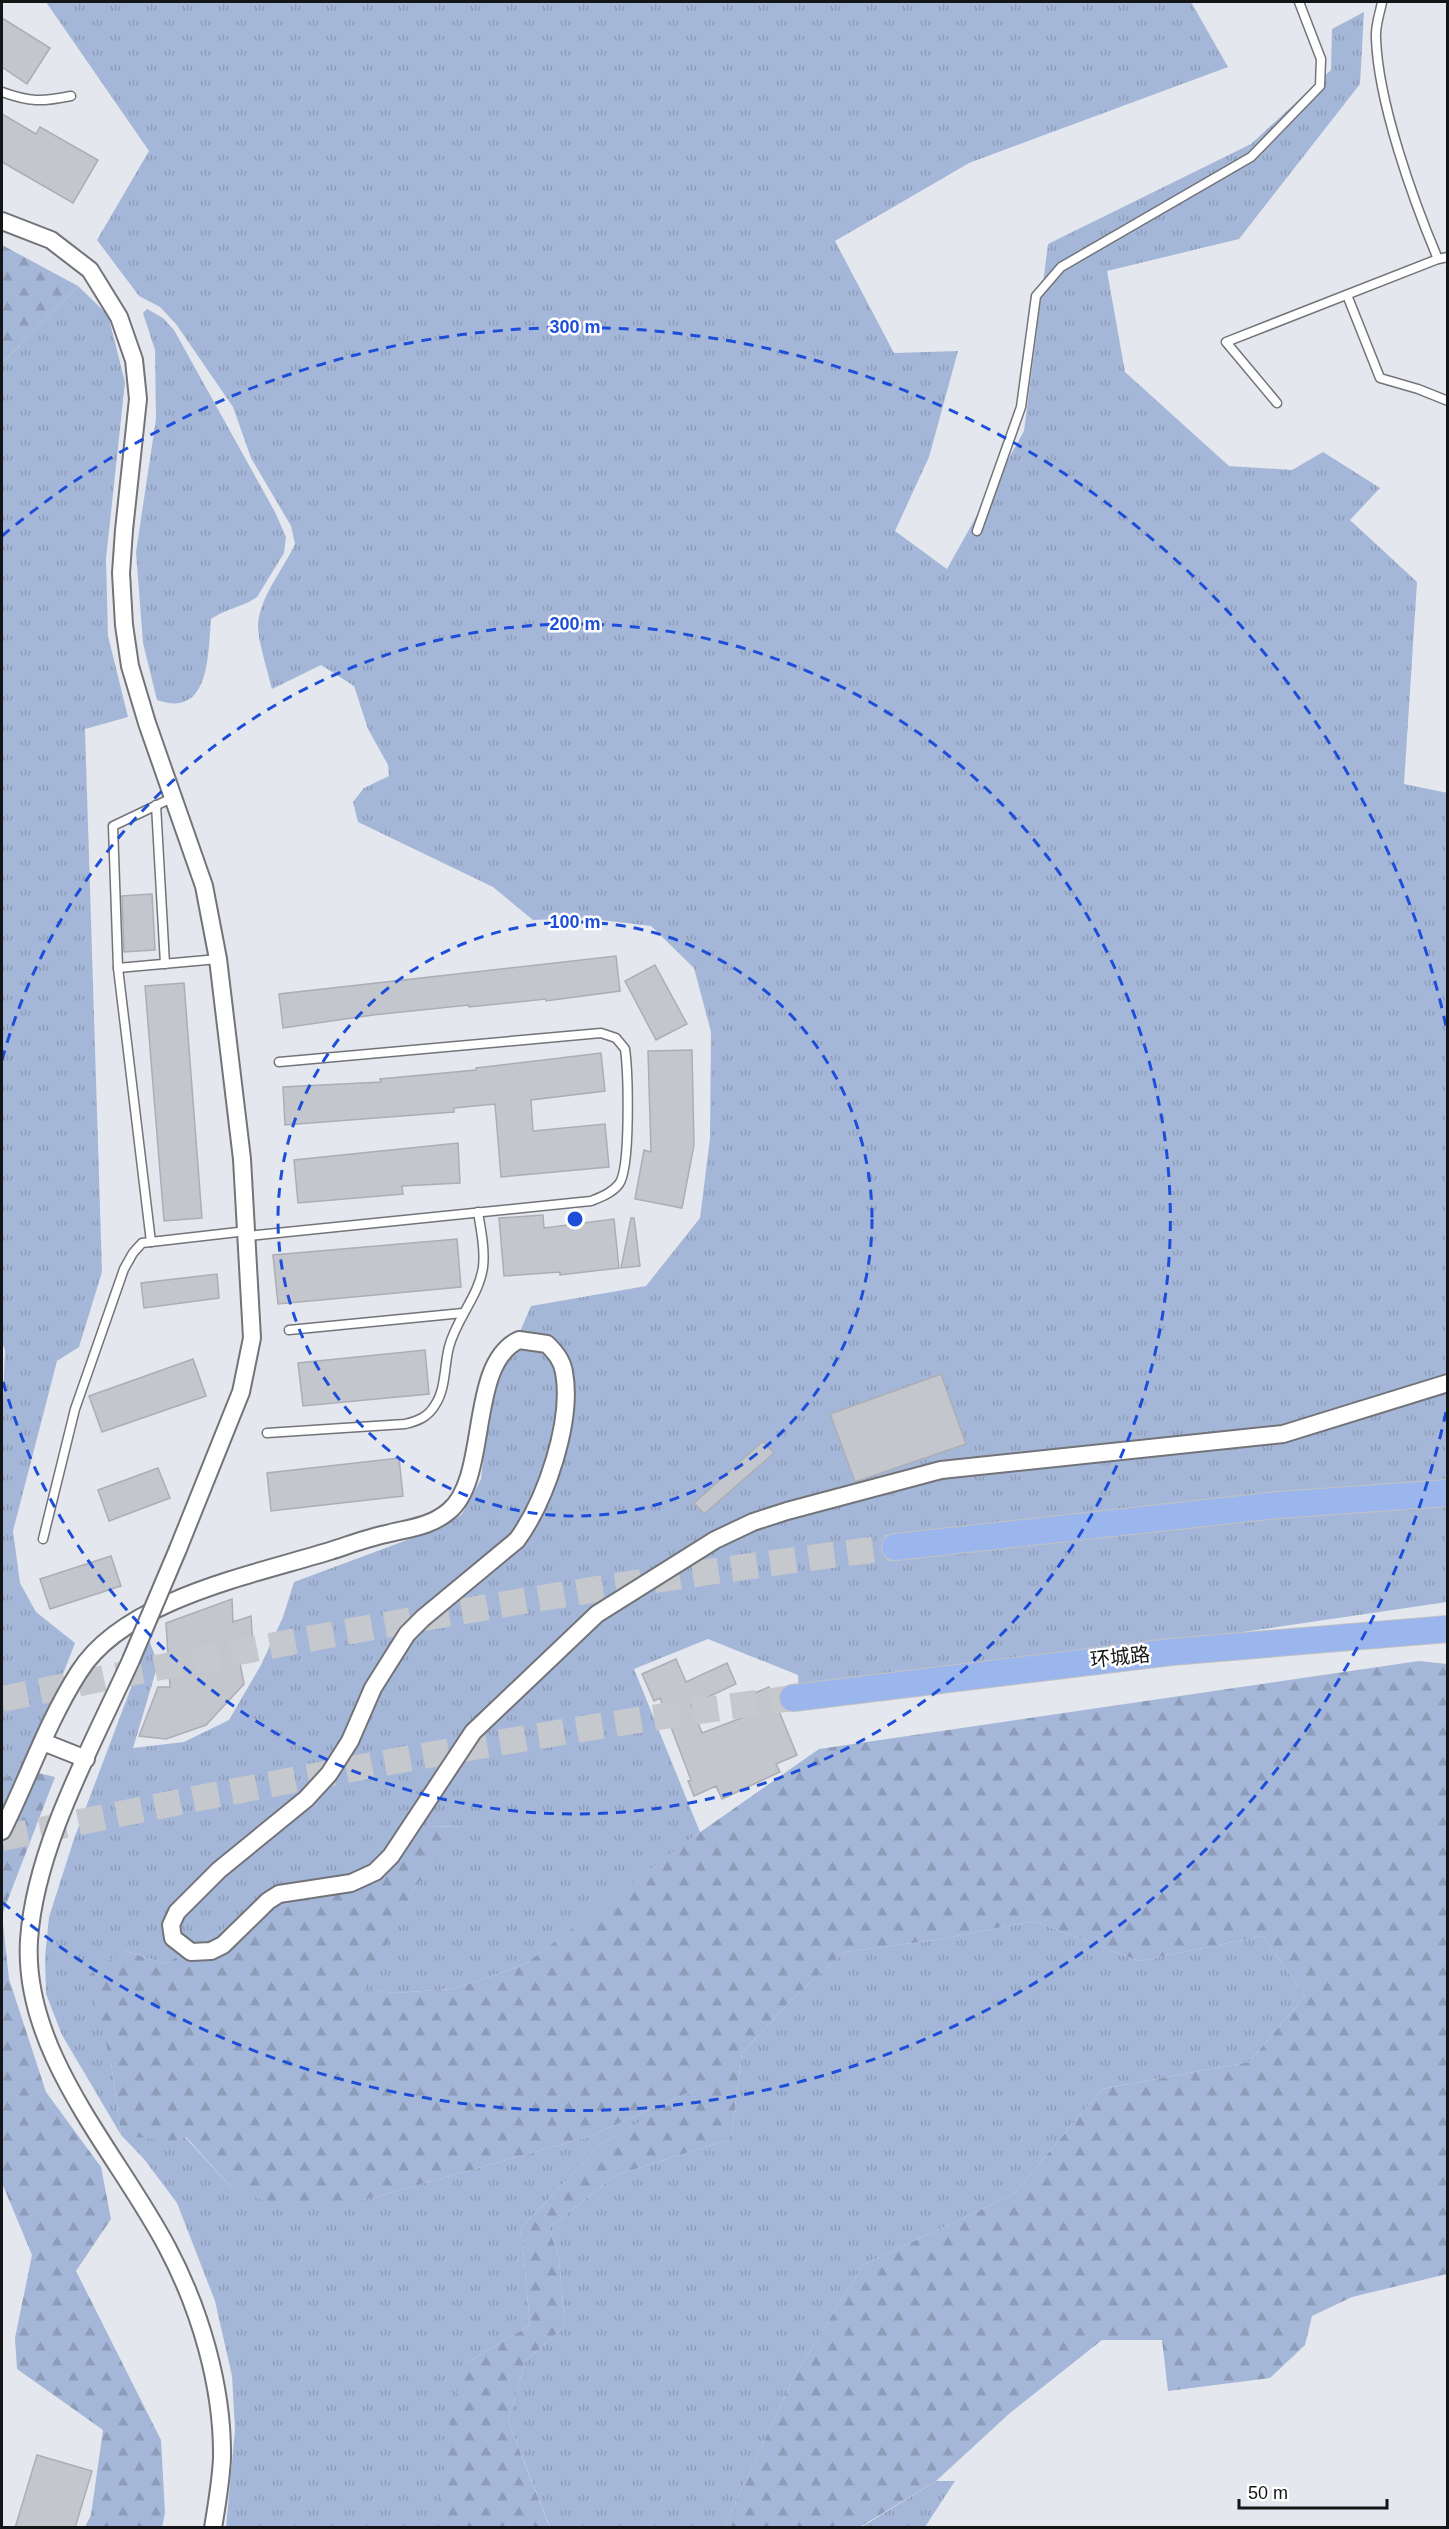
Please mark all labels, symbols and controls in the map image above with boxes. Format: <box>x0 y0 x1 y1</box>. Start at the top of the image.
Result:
text: 300 m <box>549 317 601 337</box>
text: 200 m <box>549 614 601 634</box>
text: 100 m <box>549 912 601 932</box>
centre of rings <box>565 1209 585 1229</box>
street label: 环城路 <box>1089 1643 1151 1671</box>
scale bar <box>1239 2472 1388 2510</box>
text: 50 m <box>1248 2483 1288 2503</box>

